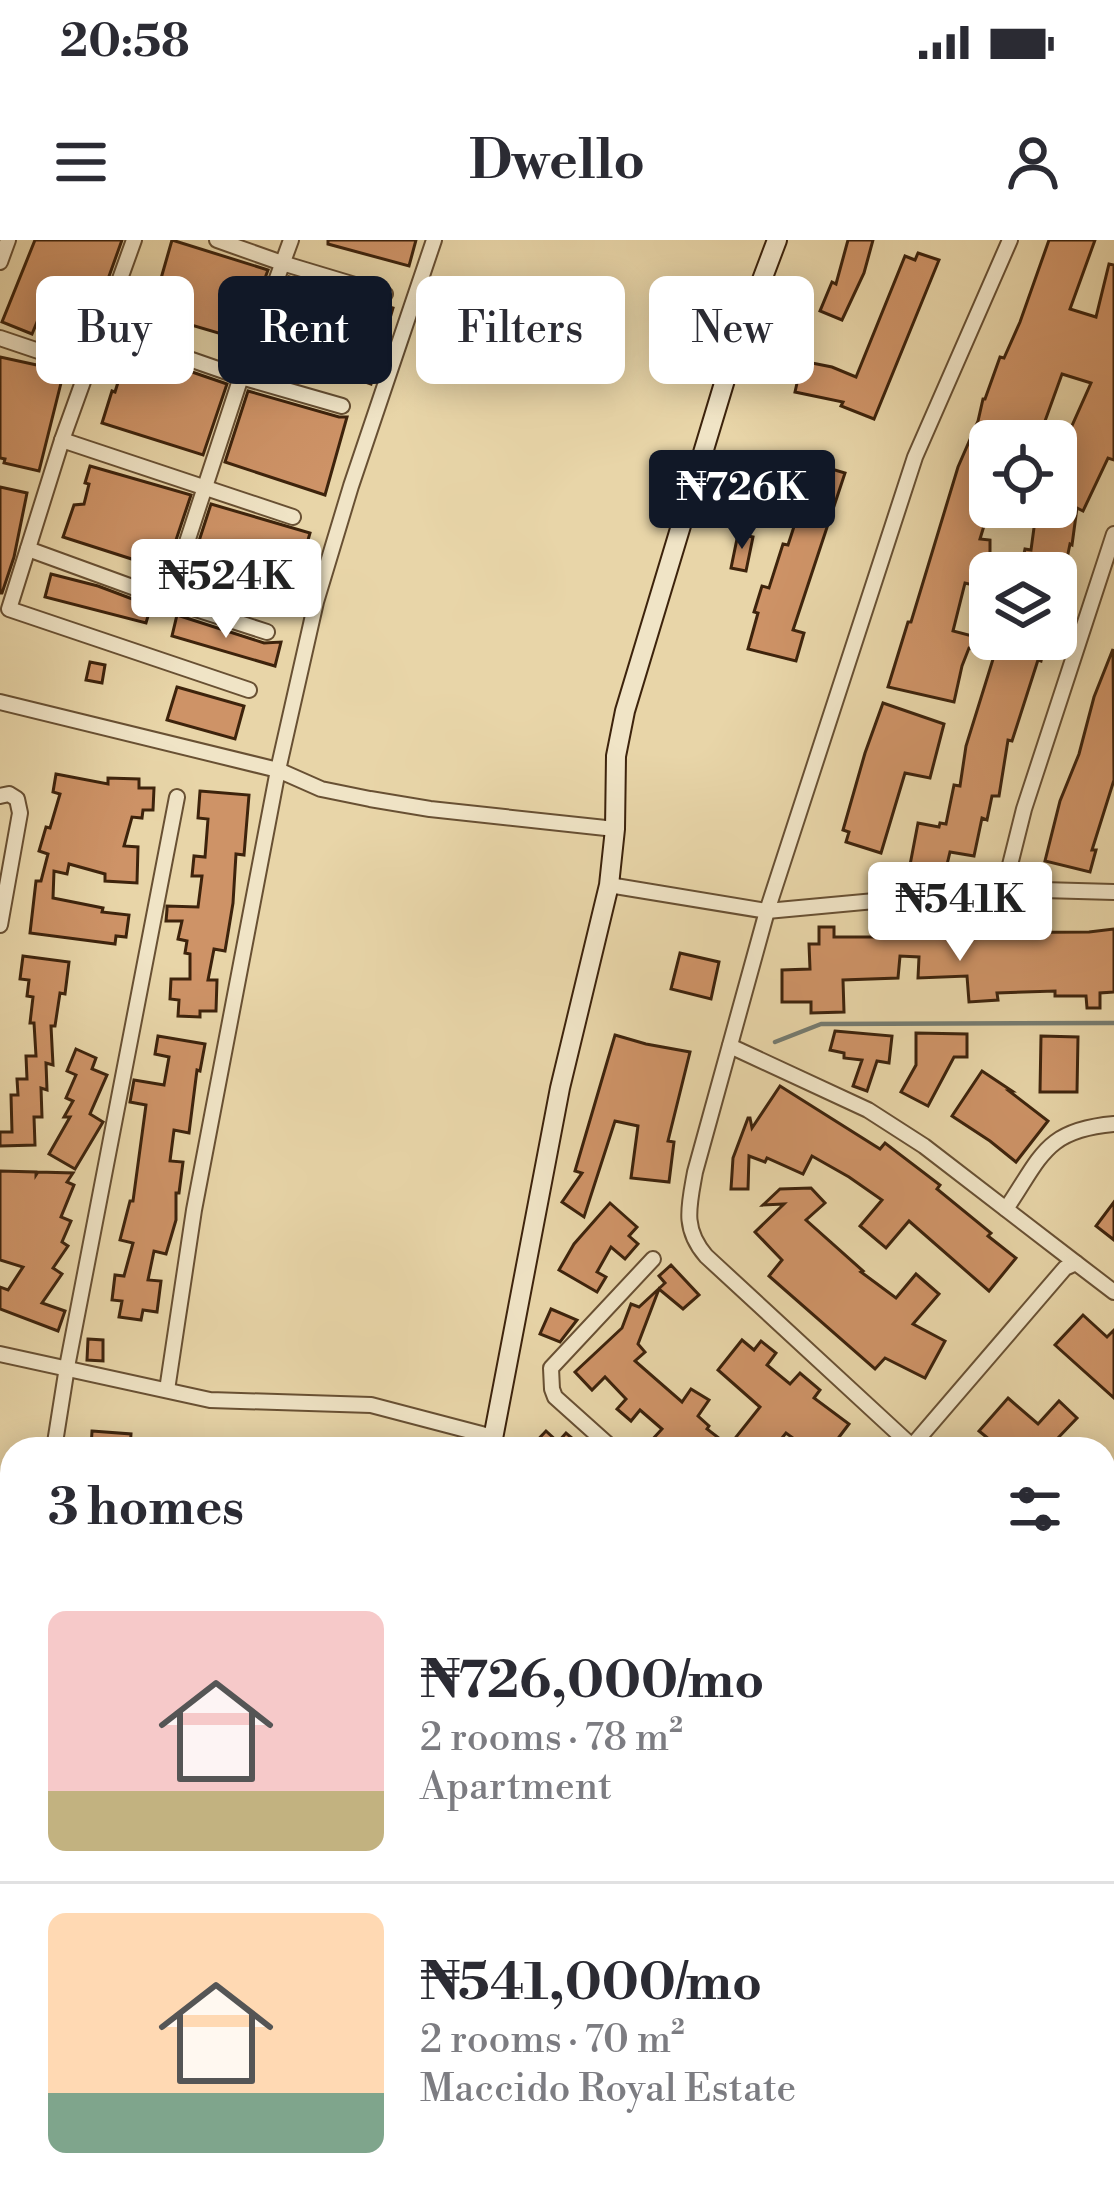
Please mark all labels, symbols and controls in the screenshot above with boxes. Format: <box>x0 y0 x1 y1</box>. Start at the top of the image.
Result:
text: 20:58 <box>60 14 190 71</box>
text: Dwello <box>469 128 645 196</box>
icon: menu <box>48 129 114 195</box>
icon: person <box>1000 129 1066 195</box>
chip: Buy <box>36 276 194 384</box>
chip: Rent <box>218 276 392 384</box>
chip: Filters <box>416 276 625 384</box>
chip: New <box>649 276 814 384</box>
map controls <box>969 420 1077 660</box>
button: locate <box>969 420 1077 528</box>
pin: ₦726K <box>658 450 826 552</box>
text: ₦726K <box>676 464 808 513</box>
pin: ₦524K <box>142 539 310 641</box>
button: layers <box>969 552 1077 660</box>
text: ₦524K <box>158 553 294 602</box>
pin: ₦541K <box>876 862 1044 964</box>
text: ₦541K <box>895 876 1025 925</box>
icon: filters <box>1002 1476 1068 1542</box>
text: 3 homes <box>48 1477 244 1541</box>
text: ₦726,000/mo <box>420 1650 764 1714</box>
icon: home <box>144 1659 288 1803</box>
text: 2 rooms · 78 m² <box>420 1714 683 1763</box>
text: Apartment <box>420 1763 612 1812</box>
text: ₦541,000/mo <box>420 1952 762 2016</box>
icon: home <box>144 1961 288 2105</box>
text: 2 rooms · 70 m² <box>420 2016 685 2065</box>
text: Maccido Royal Estate <box>420 2065 796 2114</box>

